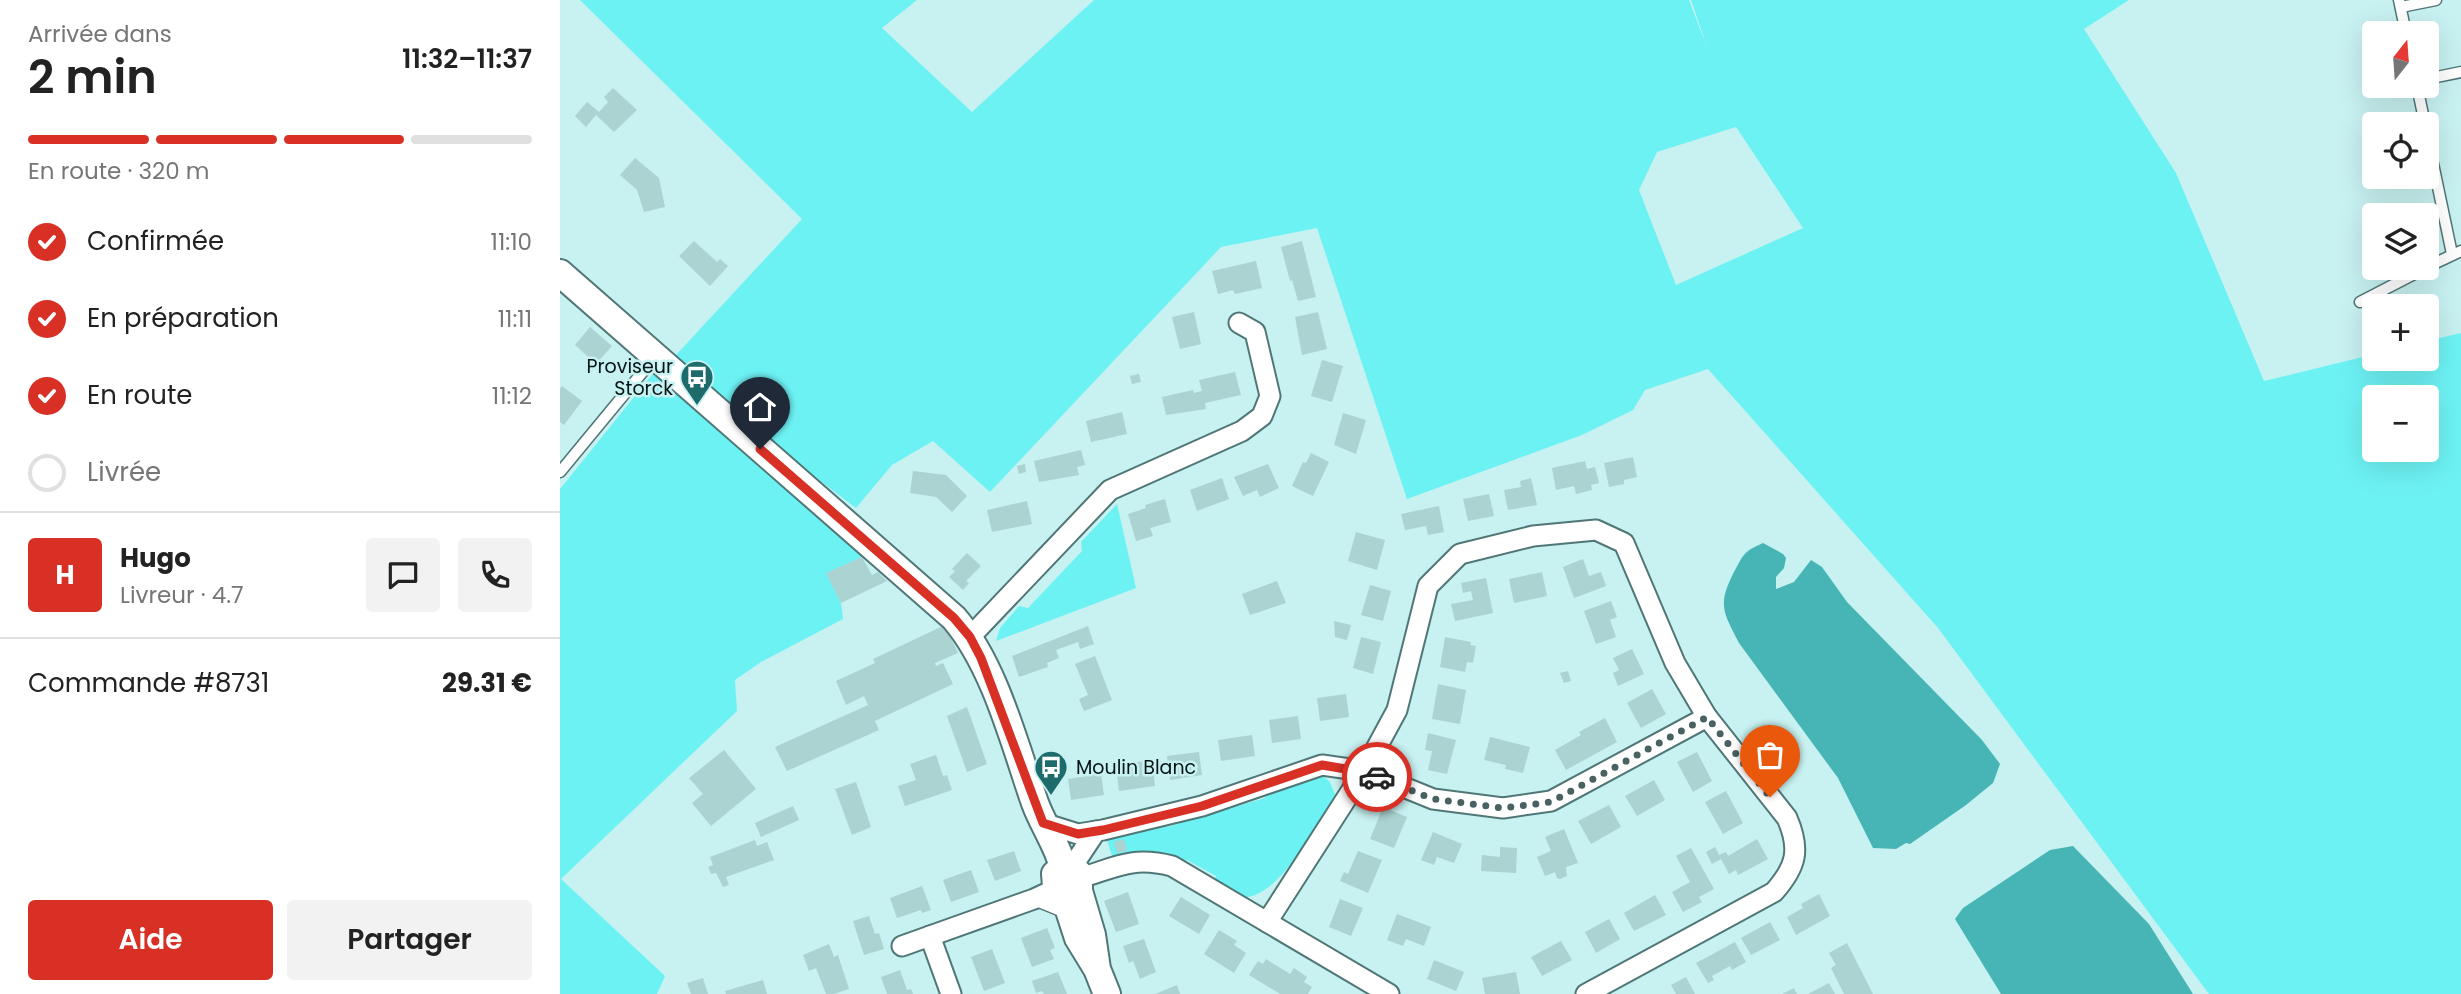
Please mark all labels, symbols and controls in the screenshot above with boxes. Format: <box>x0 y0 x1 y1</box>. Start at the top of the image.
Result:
text: Arrivée dans <box>28 18 172 50</box>
north arrow <box>2362 21 2440 98</box>
map controls <box>2362 21 2439 462</box>
text: 11:32–11:37 <box>402 41 532 77</box>
text: 2 min <box>28 45 157 109</box>
button: locate <box>2362 112 2439 189</box>
text: En route · 320 m <box>28 155 210 187</box>
button: layers <box>2362 203 2439 280</box>
icon: check <box>28 223 66 261</box>
text: Confirmée <box>87 223 224 259</box>
text: 11:10 <box>491 226 532 258</box>
button: + <box>2362 294 2439 371</box>
icon: check <box>28 300 66 338</box>
text: En préparation <box>87 300 279 336</box>
text: 11:11 <box>498 303 532 335</box>
place label: Proviseur Storck <box>586 353 673 402</box>
bus stop icon: Proviseur Storck <box>678 358 716 407</box>
icon: check <box>28 377 66 415</box>
text: En route <box>87 377 192 413</box>
pin <box>730 377 790 449</box>
text: 11:12 <box>492 380 532 412</box>
button: − <box>2362 385 2439 462</box>
icon: home <box>741 388 779 426</box>
text: Livrée <box>87 454 161 490</box>
button: chat <box>366 538 440 612</box>
button: phone <box>458 538 532 612</box>
text: Hugo <box>120 540 191 576</box>
text: H <box>55 557 75 593</box>
text: Livreur · 4.7 <box>120 579 244 611</box>
text: Commande #8731 <box>28 665 269 701</box>
text: 29.31 € <box>442 665 532 701</box>
pin <box>1740 725 1800 797</box>
icon: bag <box>1751 736 1789 774</box>
courier <box>1342 742 1412 812</box>
bus stop icon: Moulin Blanc <box>1032 748 1070 797</box>
place label: Moulin Blanc <box>1076 754 1196 781</box>
icon: car <box>1358 758 1396 796</box>
button: Aide <box>28 900 273 980</box>
button: Partager <box>287 900 532 980</box>

